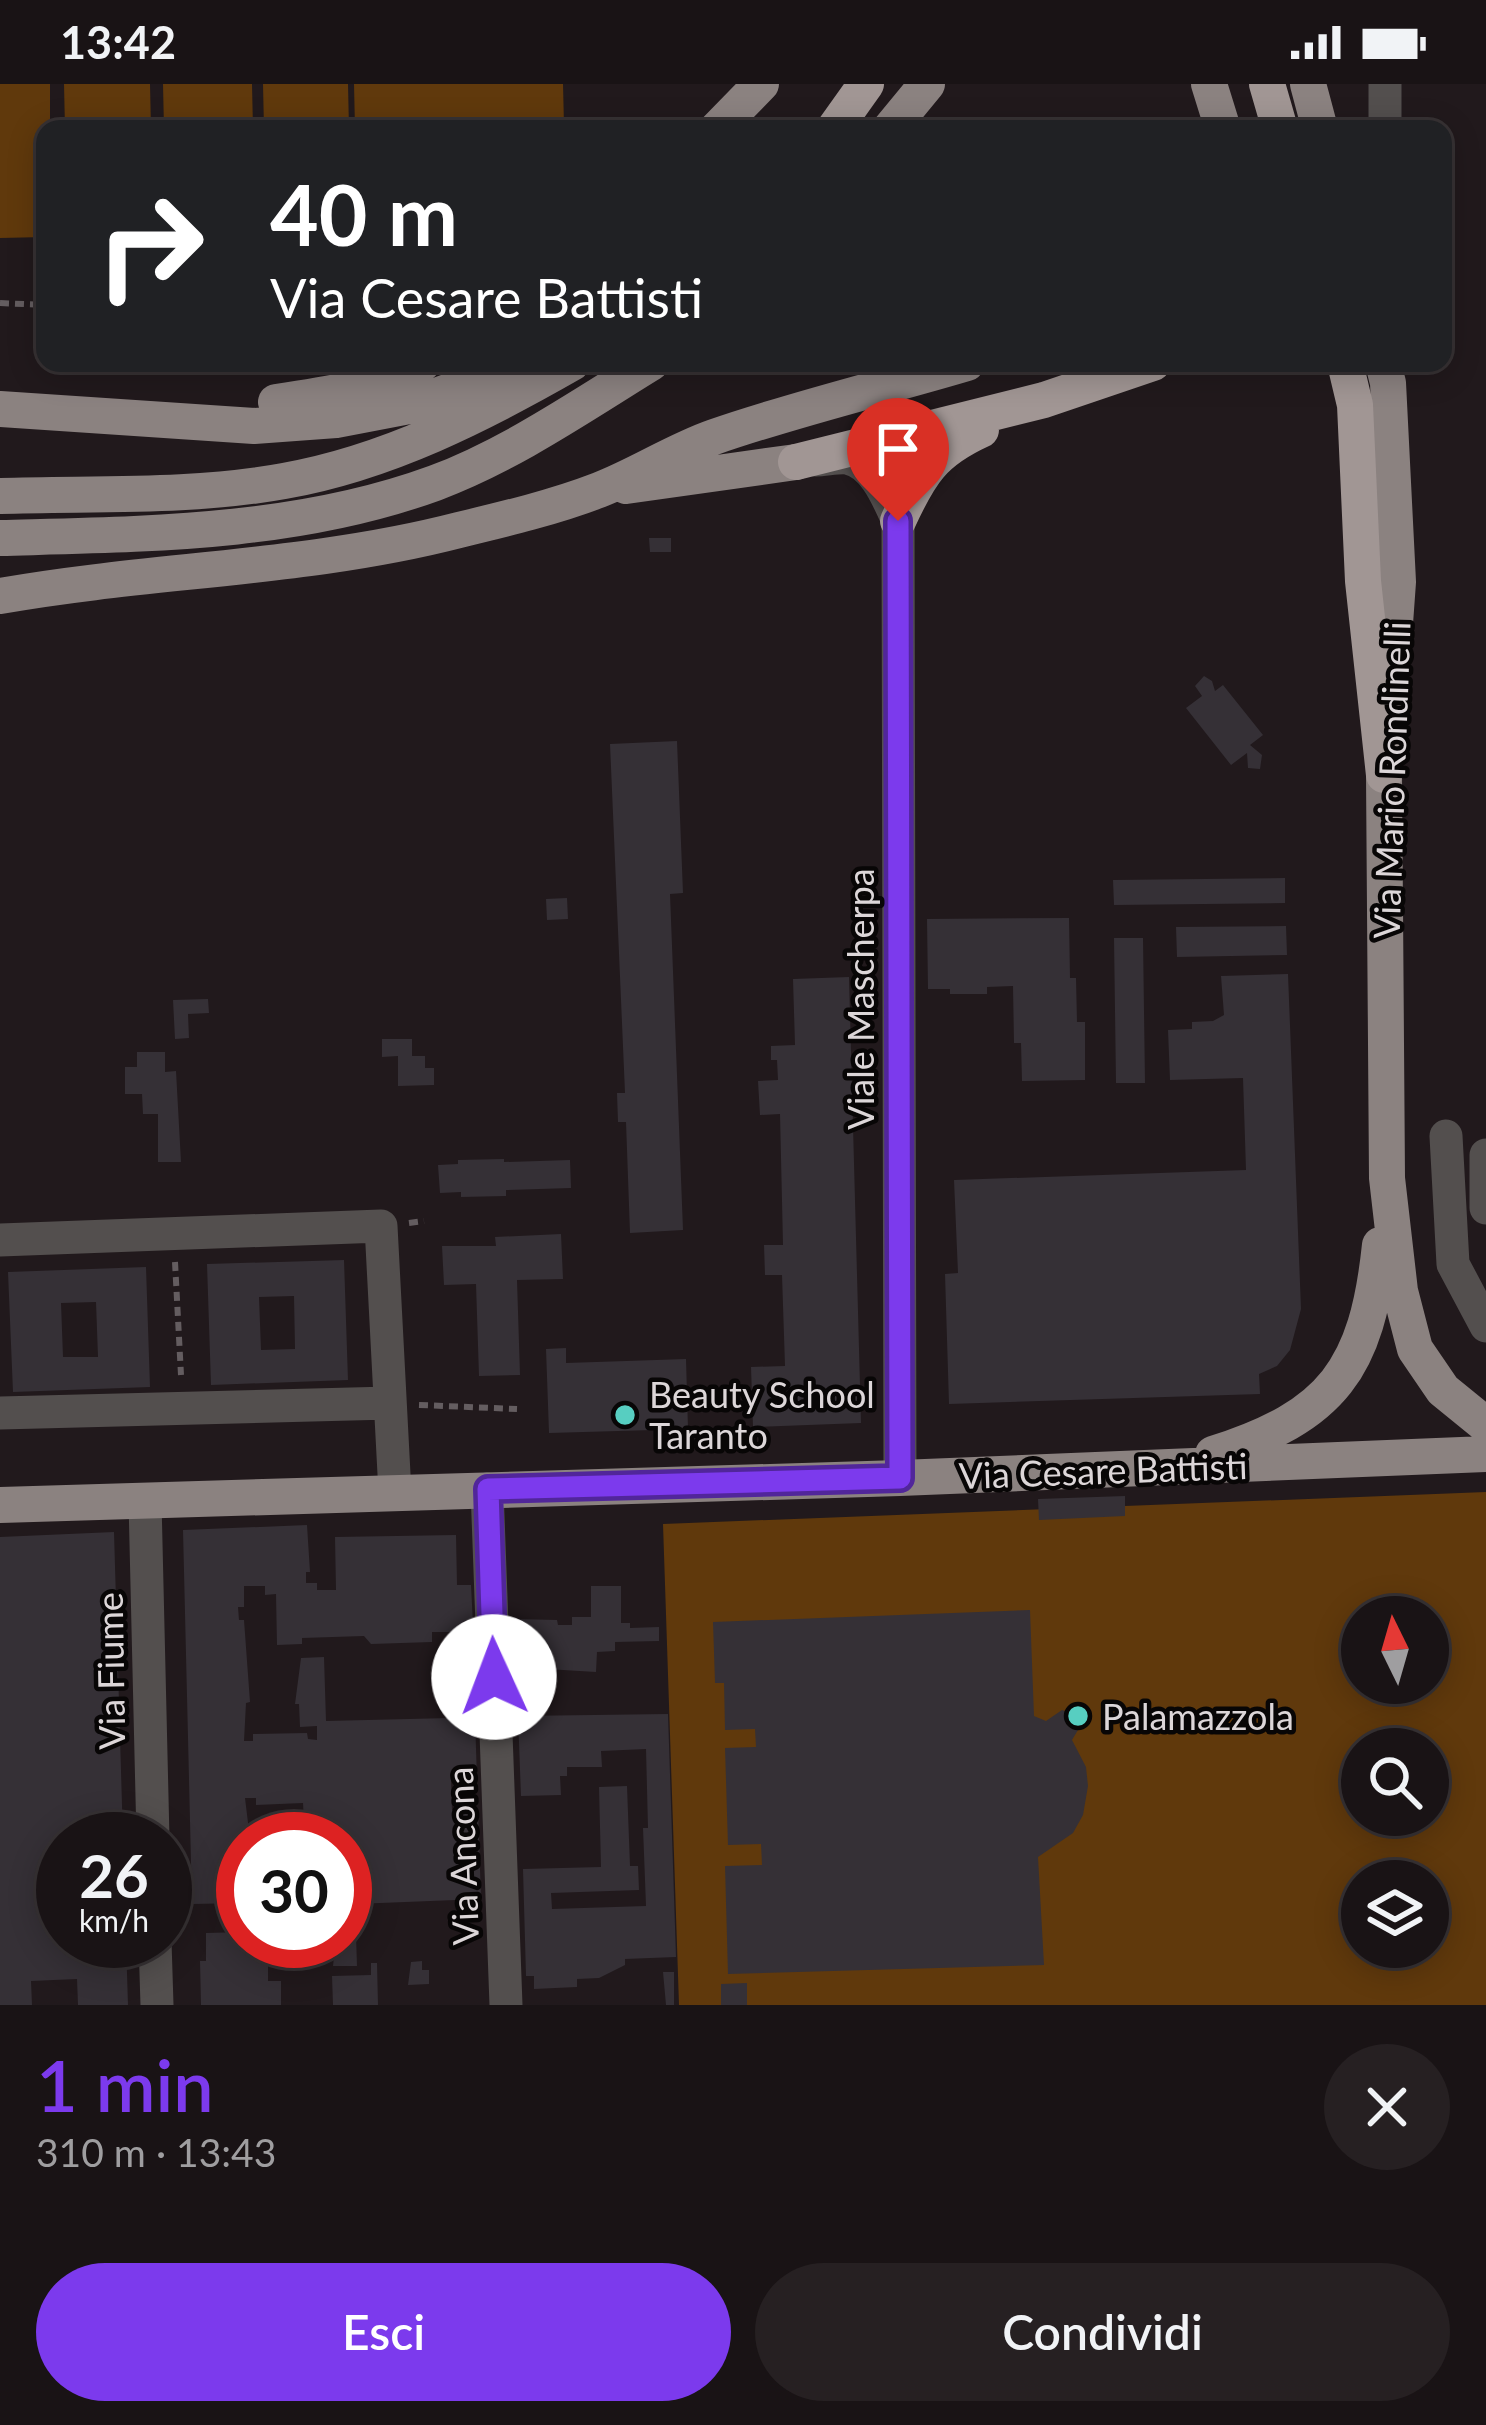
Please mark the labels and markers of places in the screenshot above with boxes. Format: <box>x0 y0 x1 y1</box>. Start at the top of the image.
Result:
pin <box>847 398 949 521</box>
place label: Beauty School Taranto <box>649 1372 875 1457</box>
marker: Beauty School Taranto <box>612 1402 638 1428</box>
place label: Palamazzola <box>1102 1694 1294 1738</box>
marker: Palamazzola <box>1065 1703 1091 1729</box>

